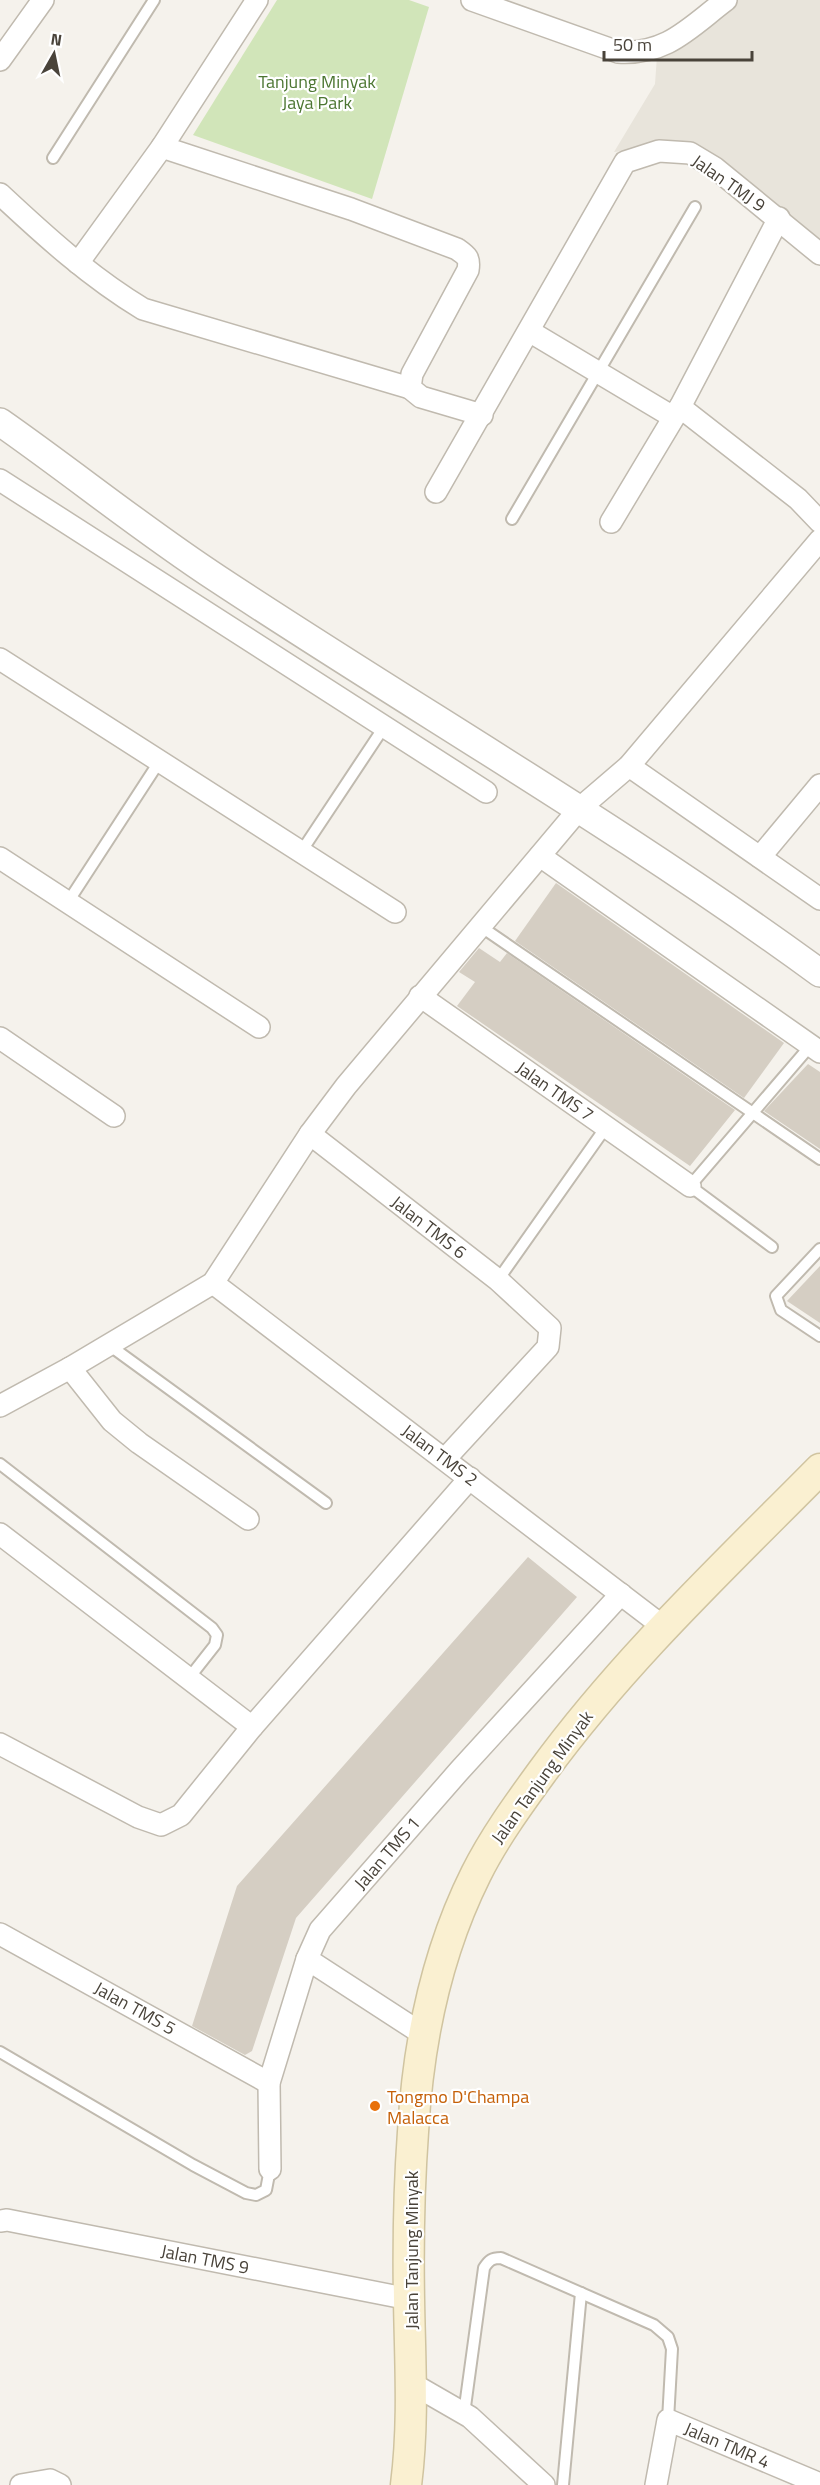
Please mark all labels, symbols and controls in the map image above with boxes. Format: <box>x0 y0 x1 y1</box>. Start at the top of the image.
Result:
north arrow <box>24 24 84 84</box>
scale bar <box>604 24 752 62</box>
text: N <box>49 26 64 52</box>
text: 50 m <box>613 31 652 58</box>
park label: Tanjung Minyak Jaya Park <box>258 68 376 116</box>
street label: Jalan TMJ 9 <box>687 148 771 218</box>
street label: Jalan TMS 7 <box>511 1054 599 1128</box>
street label: Jalan TMS 6 <box>385 1189 473 1265</box>
street label: Jalan TMS 2 <box>396 1417 484 1493</box>
street label: Jalan Tanjung Minyak <box>484 1705 600 1849</box>
street label: Jalan TMS 1 <box>347 1810 427 1896</box>
street label: Jalan TMS 5 <box>89 1975 181 2041</box>
place label: Tongmo D'Champa Malacca <box>387 2083 529 2131</box>
marker: Tongmo D'Champa Malacca <box>368 2099 382 2113</box>
street label: Jalan Tanjung Minyak <box>398 2170 425 2329</box>
street label: Jalan TMS 9 <box>159 2237 251 2281</box>
street label: Jalan TMR 4 <box>680 2415 774 2475</box>

